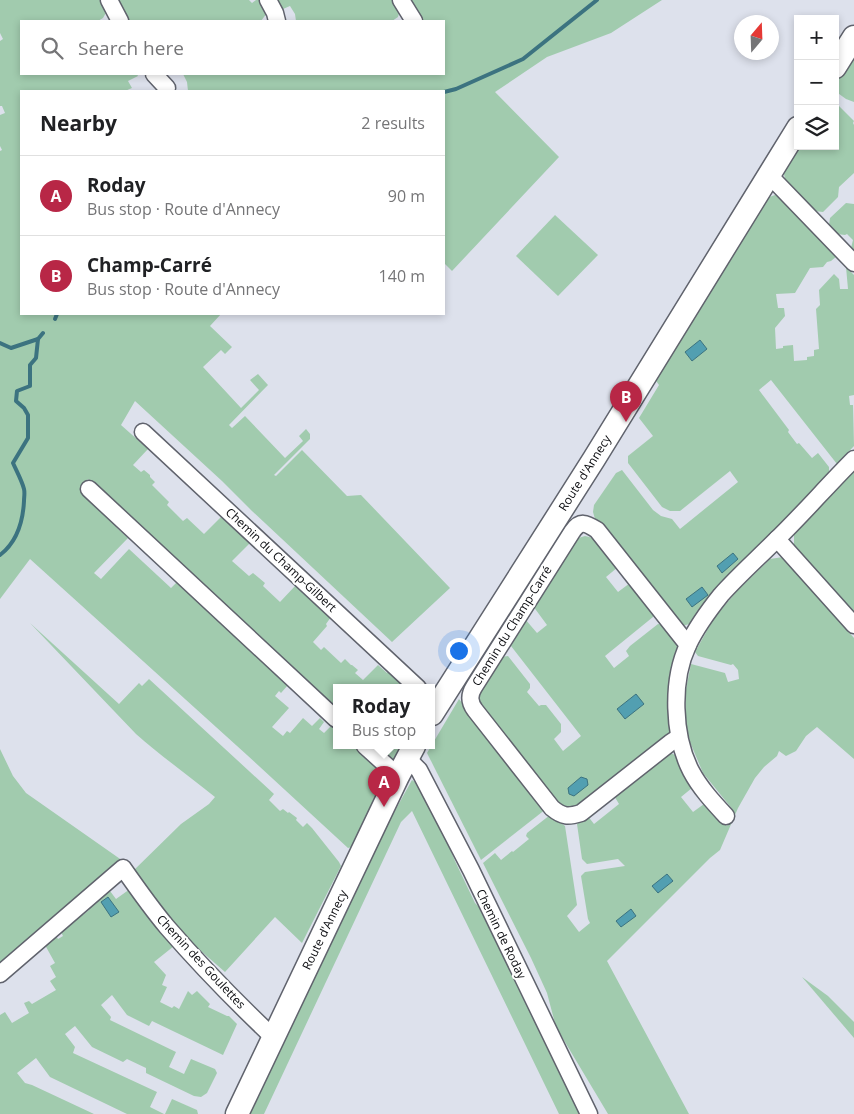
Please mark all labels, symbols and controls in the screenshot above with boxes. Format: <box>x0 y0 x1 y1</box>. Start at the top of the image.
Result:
north arrow <box>734 15 779 60</box>
map controls <box>794 15 839 150</box>
button: + <box>794 15 839 60</box>
search box <box>20 20 445 75</box>
icon: search <box>38 34 66 62</box>
text: Search here <box>78 35 184 61</box>
button: − <box>794 60 839 105</box>
button: layers <box>794 105 839 150</box>
text: Nearby <box>40 109 117 137</box>
text: 2 results <box>361 112 425 134</box>
text: Roday <box>87 172 146 198</box>
text: A <box>50 185 62 207</box>
text: 90 m <box>388 185 425 207</box>
text: Bus stop · Route d'Annecy <box>87 198 280 220</box>
text: Champ-Carré <box>87 252 212 278</box>
text: B <box>51 265 61 287</box>
text: 140 m <box>379 265 425 287</box>
text: Bus stop · Route d'Annecy <box>87 278 280 300</box>
pin: B <box>610 381 642 422</box>
street label: Route d'Annecy <box>554 431 615 514</box>
street label: Chemin du Champ-Gilbert <box>222 504 341 616</box>
street label: Chemin du Champ-Carré <box>468 562 556 689</box>
your location <box>446 638 472 664</box>
popup <box>333 684 435 749</box>
text: Roday <box>352 693 410 719</box>
text: Bus stop <box>352 719 416 741</box>
pin: A <box>368 766 400 807</box>
street label: Route d'Annecy <box>298 886 352 973</box>
street label: Chemin de Roday <box>472 886 531 982</box>
street label: Chemin des Goulettes <box>153 911 250 1013</box>

